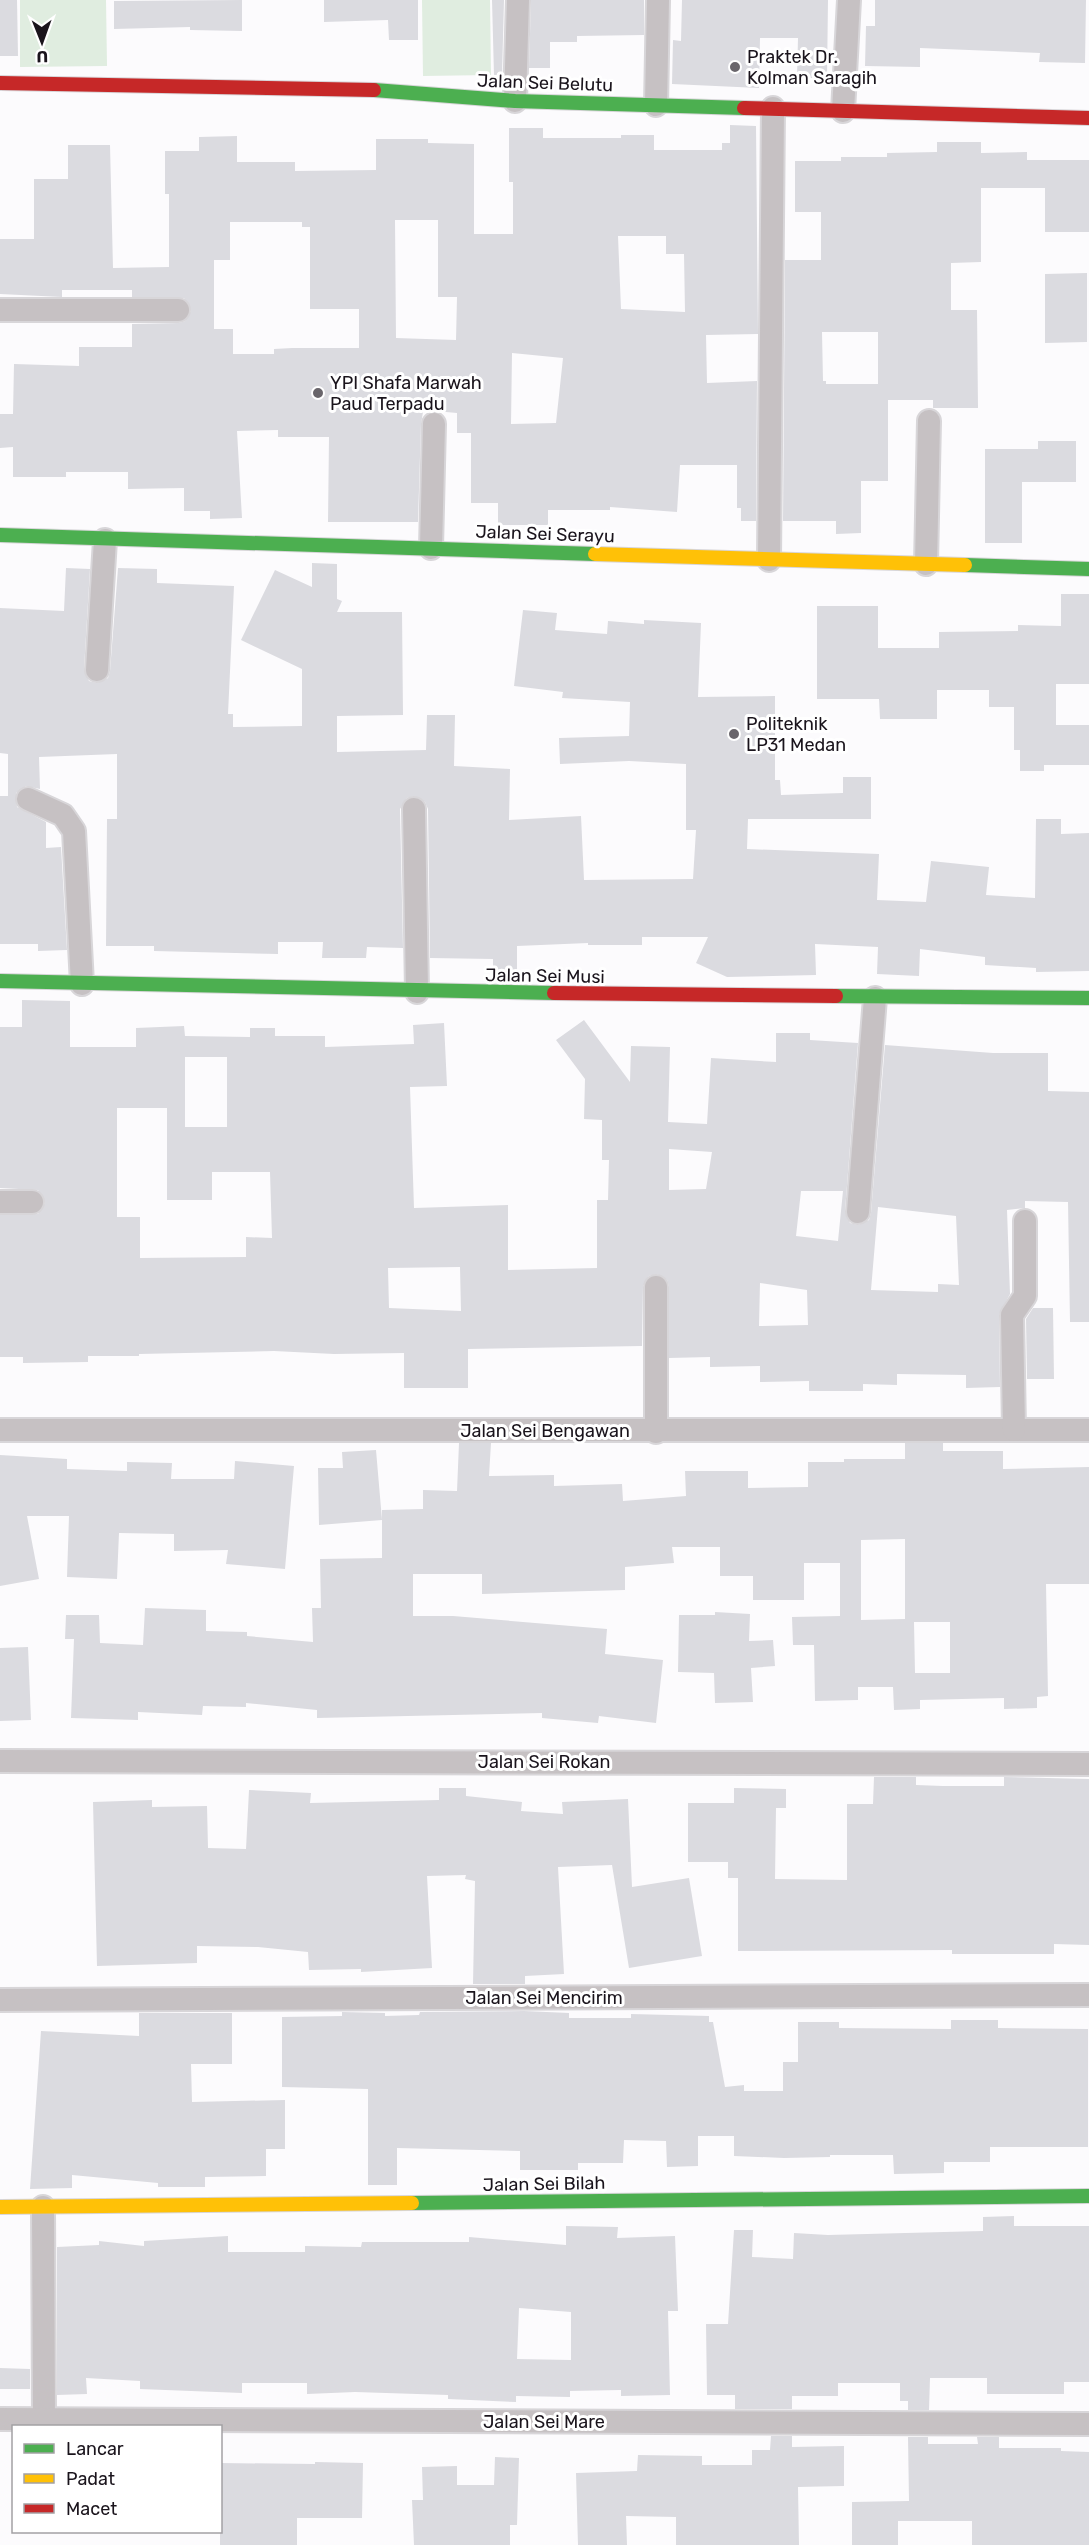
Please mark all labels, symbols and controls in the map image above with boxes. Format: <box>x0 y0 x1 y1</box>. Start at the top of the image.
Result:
north arrow <box>12 12 72 72</box>
place label: Praktek Dr. Kolman Saragih <box>747 46 877 89</box>
text: U <box>36 47 48 66</box>
marker: Praktek Dr. Kolman Saragih <box>728 60 742 74</box>
street label: Jalan Sei Belutu <box>477 70 613 96</box>
place label: YPI Shafa Marwah Paud Terpadu <box>330 372 482 415</box>
marker: YPI Shafa Marwah Paud Terpadu <box>311 386 325 400</box>
street label: Jalan Sei Serayu <box>475 521 615 547</box>
place label: Politeknik LP31 Medan <box>746 713 846 756</box>
marker: Politeknik LP31 Medan <box>727 727 741 741</box>
street label: Jalan Sei Musi <box>485 964 605 988</box>
street label: Jalan Sei Bengawan <box>460 1420 630 1442</box>
street label: Jalan Sei Rokan <box>478 1751 610 1773</box>
street label: Jalan Sei Mencirim <box>465 1987 623 2009</box>
street label: Jalan Sei Bilah <box>483 2172 605 2196</box>
street label: Jalan Sei Mare <box>483 2411 605 2433</box>
legend <box>12 2425 222 2533</box>
text: Lancar <box>66 2438 124 2460</box>
text: Padat <box>66 2468 115 2490</box>
text: Macet <box>66 2498 117 2520</box>

